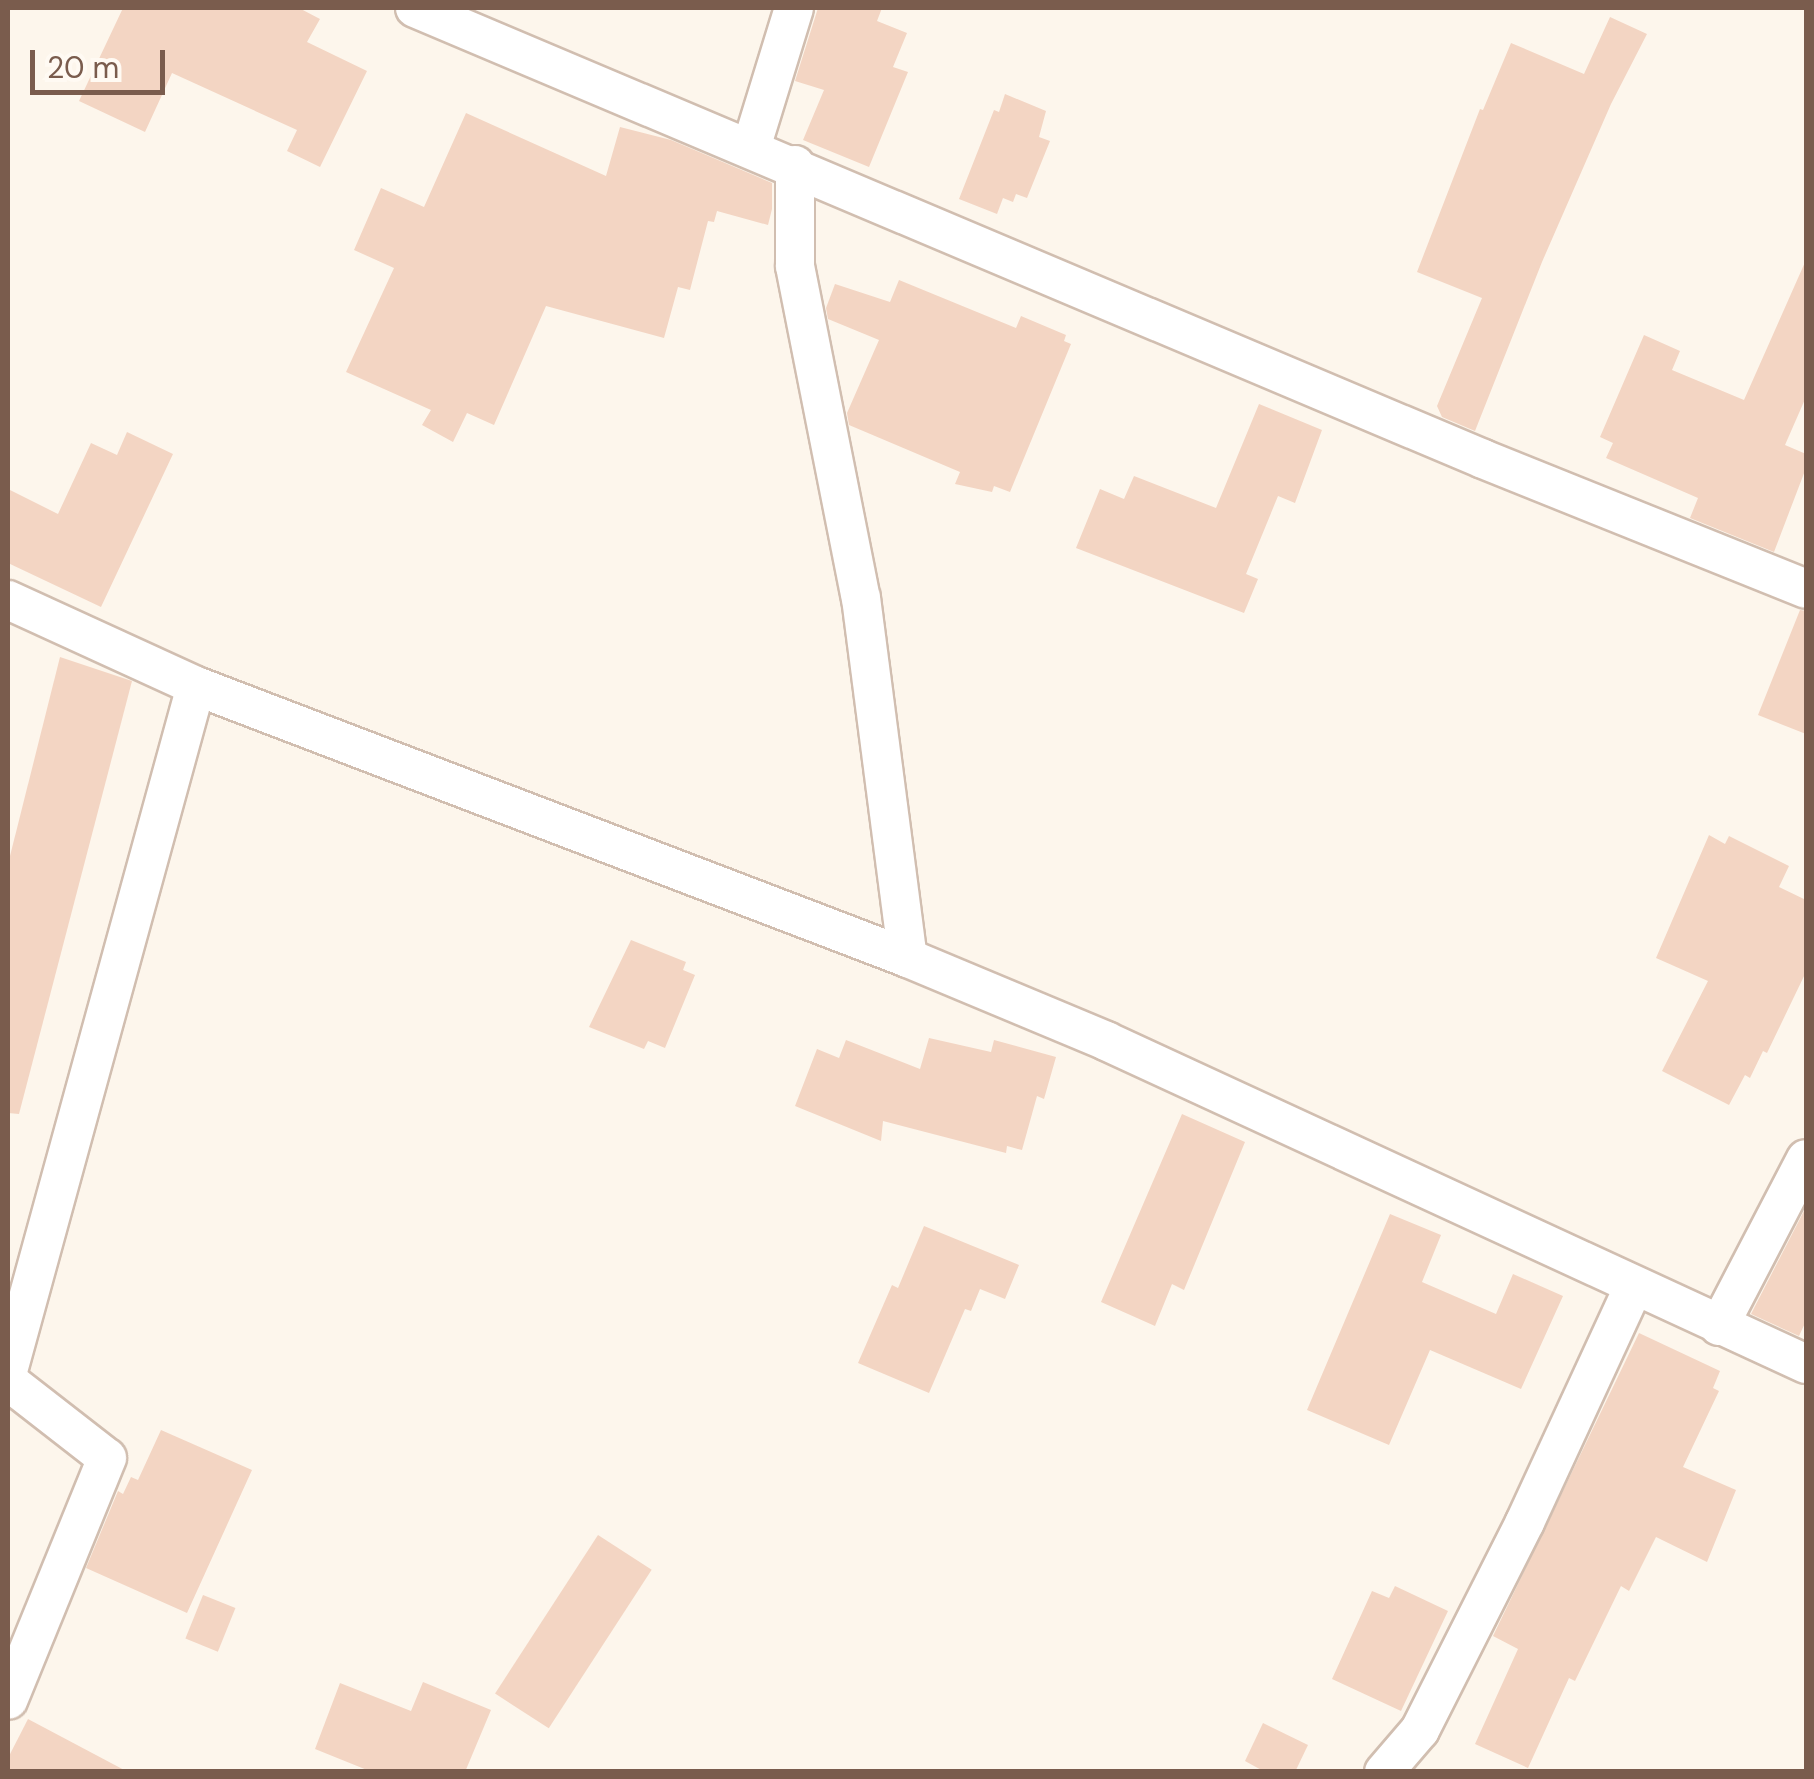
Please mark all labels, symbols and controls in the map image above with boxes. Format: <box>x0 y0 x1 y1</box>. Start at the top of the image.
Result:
scale bar <box>35 30 170 92</box>
text: 20 m <box>47 48 119 87</box>

